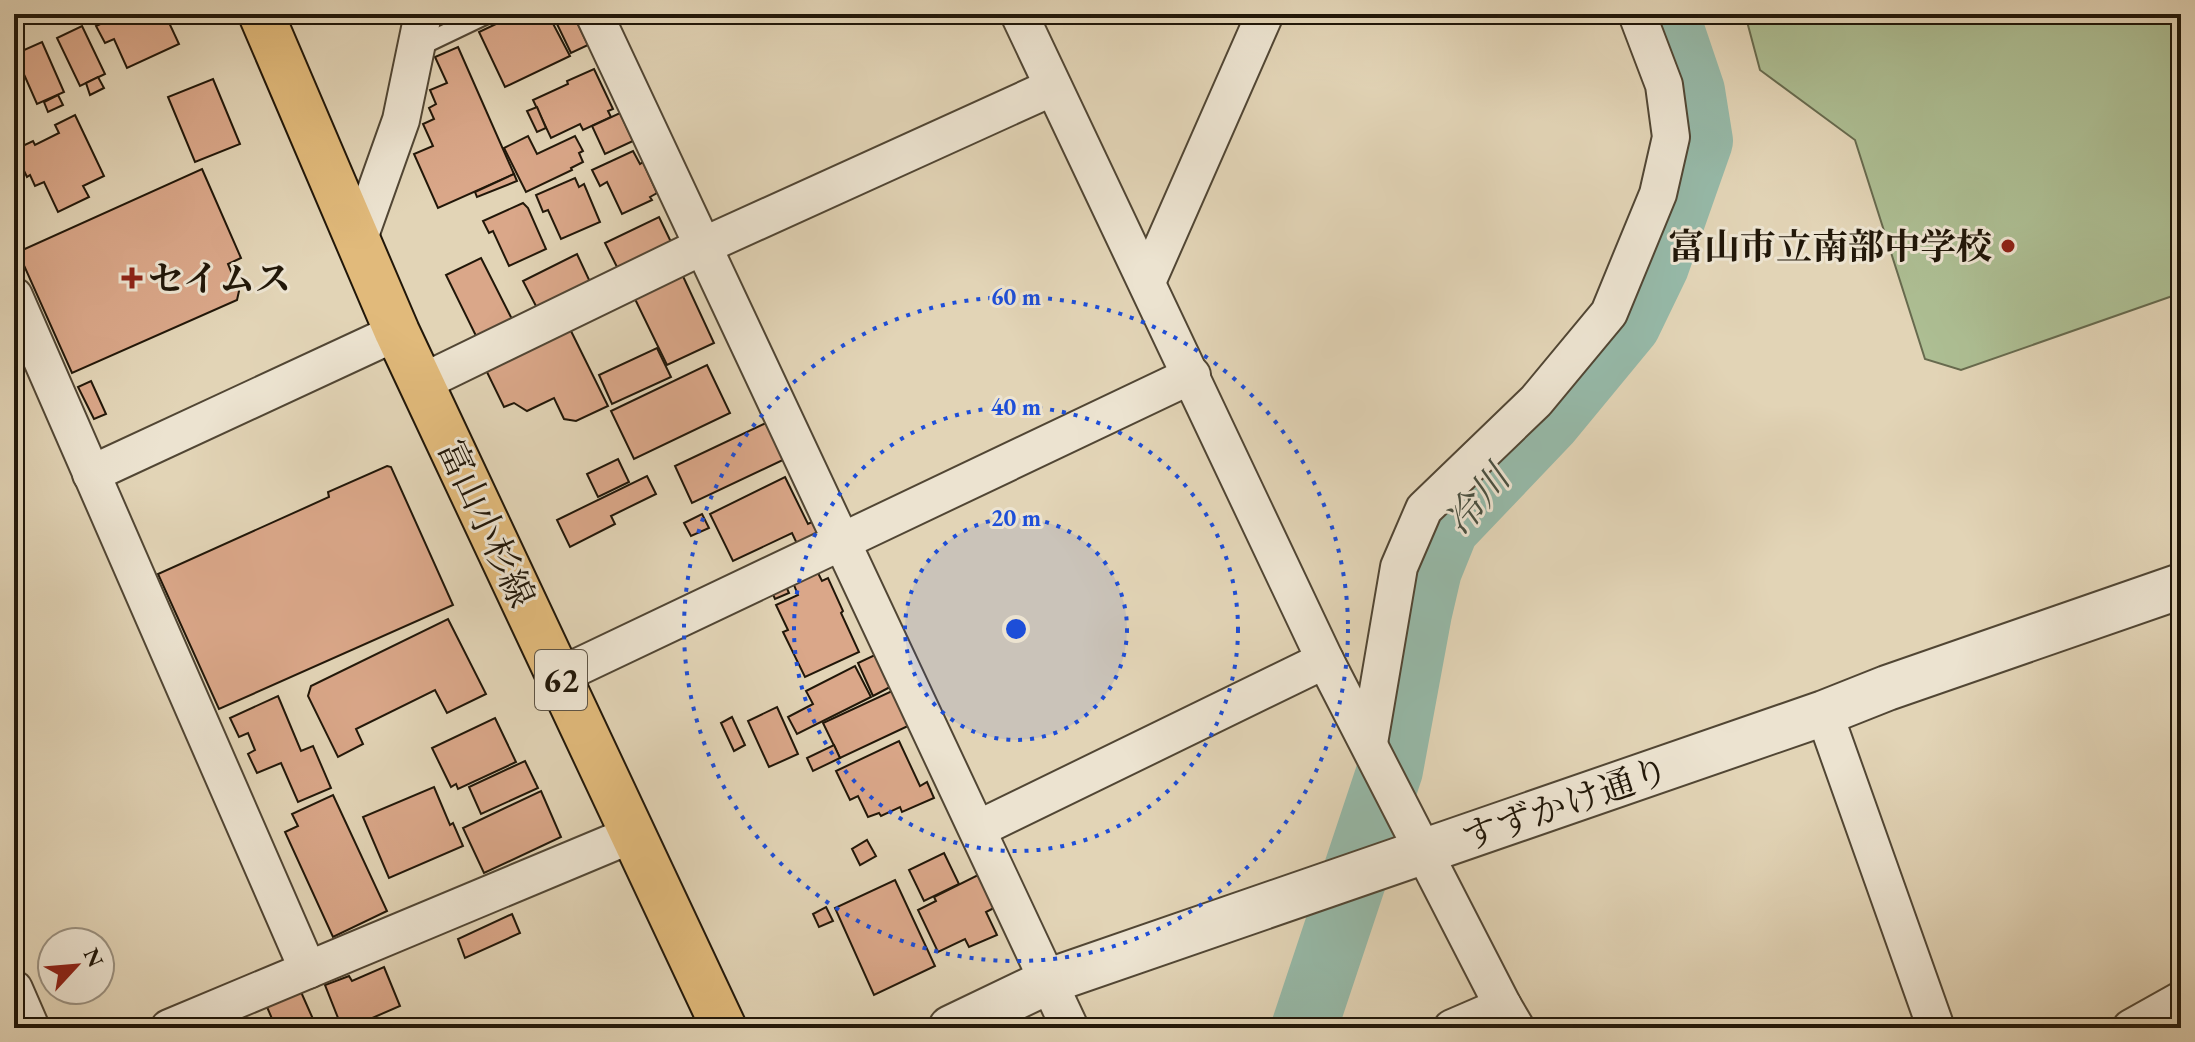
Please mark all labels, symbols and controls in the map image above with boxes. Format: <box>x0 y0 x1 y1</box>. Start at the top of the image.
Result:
place label: 富山市立南部中学校 <box>1668 223 1992 270</box>
marker: 富山市立南部中学校 <box>1999 237 2017 255</box>
place label: セイムス <box>148 255 291 302</box>
marker: セイムス <box>123 269 141 287</box>
text: 60 m <box>991 281 1041 312</box>
text: 40 m <box>991 391 1041 422</box>
street label: 富山小杉線 <box>427 432 546 615</box>
water label: 冷川 <box>1433 452 1522 545</box>
text: 20 m <box>991 502 1041 533</box>
centre of rings <box>1002 615 1030 643</box>
road number: 62 <box>535 650 587 710</box>
street label: すずかけ通り <box>1455 746 1675 861</box>
north arrow <box>36 926 116 1006</box>
text: N <box>77 943 111 972</box>

